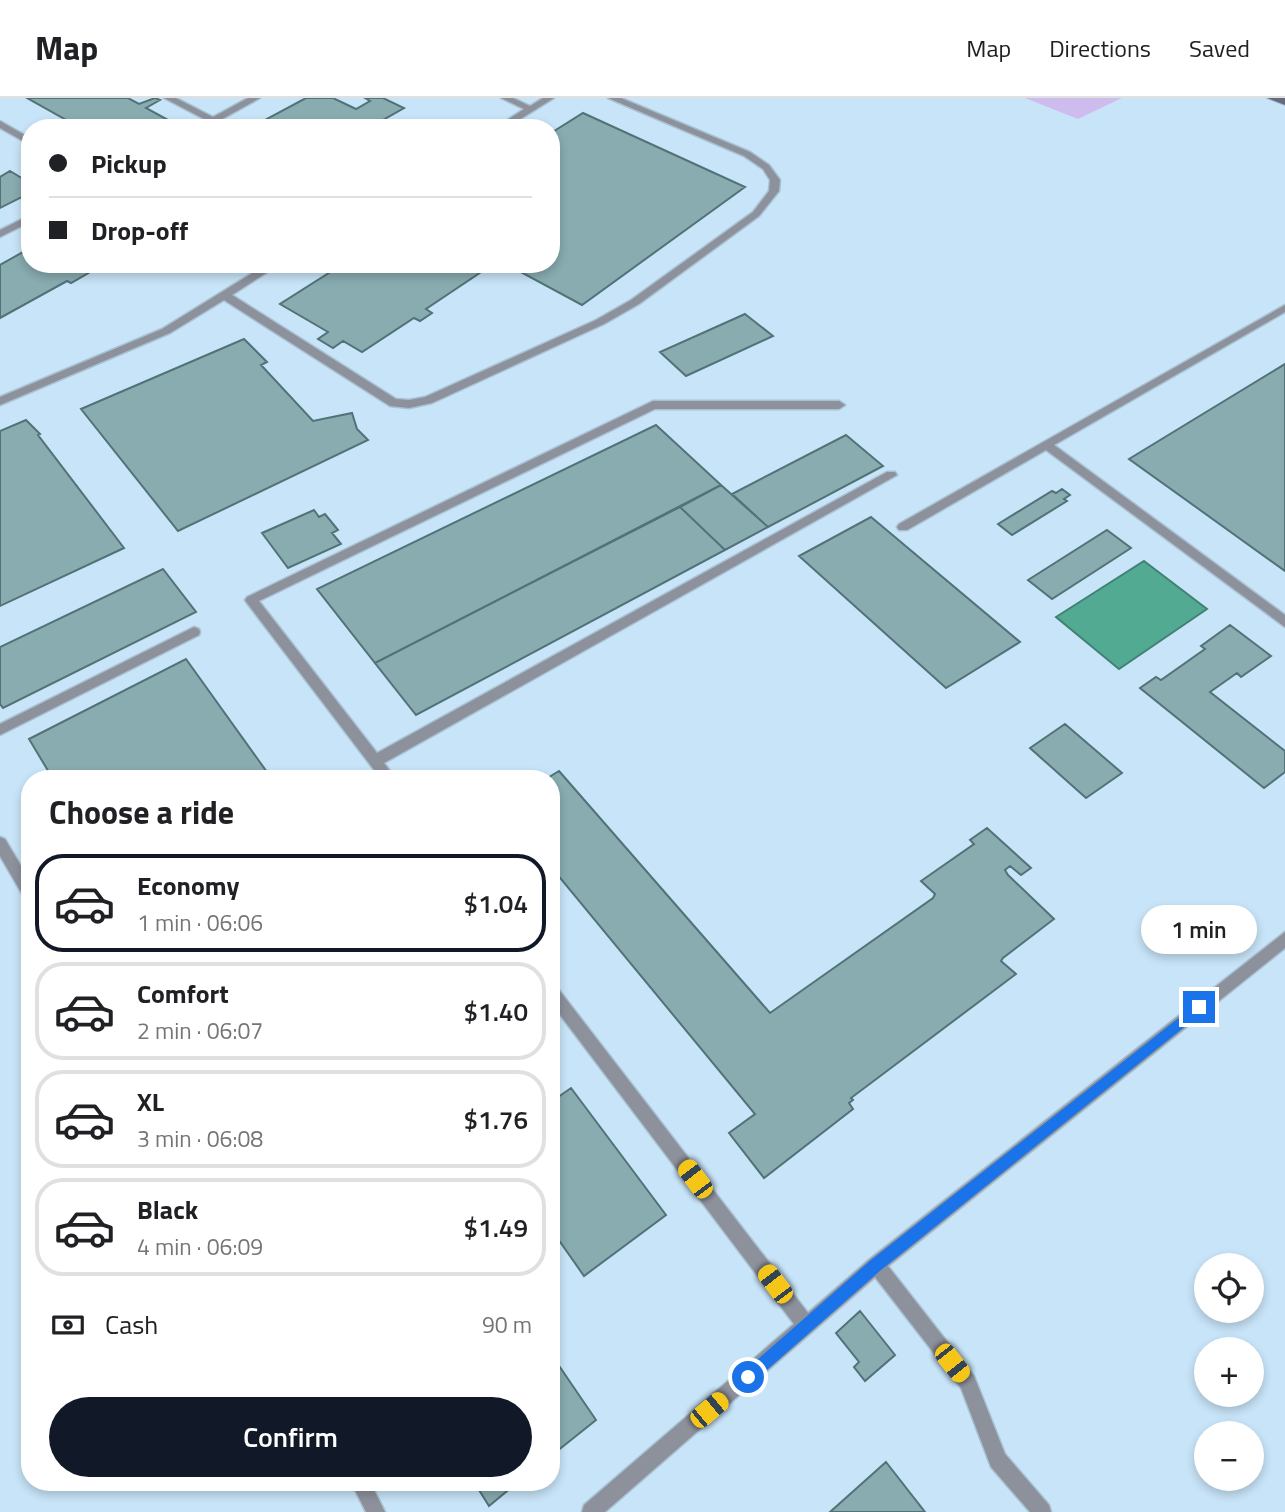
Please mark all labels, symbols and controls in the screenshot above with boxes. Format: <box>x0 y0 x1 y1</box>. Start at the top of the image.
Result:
text: Map <box>35 23 98 73</box>
text: Map <box>966 30 1011 66</box>
text: Directions <box>1049 30 1151 66</box>
text: Saved <box>1189 30 1250 66</box>
text: Pickup <box>91 144 167 183</box>
text: Drop-off <box>91 211 188 250</box>
text: Choose a ride <box>49 788 234 836</box>
text: Economy <box>137 866 239 905</box>
icon: car <box>53 872 116 935</box>
text: $1.04 <box>464 884 528 923</box>
text: 1 min · 06:06 <box>137 905 263 940</box>
callout: 1 min <box>1141 906 1257 954</box>
text: 1 min <box>1171 912 1227 947</box>
text: Comfort <box>137 974 229 1013</box>
icon: car <box>53 980 116 1043</box>
route end <box>1183 991 1215 1023</box>
text: $1.40 <box>464 992 528 1031</box>
text: 2 min · 06:07 <box>137 1013 263 1048</box>
text: XL <box>137 1082 164 1121</box>
icon: car <box>53 1088 116 1151</box>
text: $1.76 <box>464 1100 528 1139</box>
text: 3 min · 06:08 <box>137 1121 263 1156</box>
car <box>674 1156 717 1202</box>
text: Black <box>137 1190 198 1229</box>
icon: car <box>53 1196 116 1259</box>
text: $1.49 <box>464 1208 528 1247</box>
text: 4 min · 06:09 <box>137 1229 263 1264</box>
map controls <box>1194 1253 1264 1491</box>
button: locate <box>1194 1253 1264 1323</box>
car <box>754 1261 797 1307</box>
text: Cash <box>105 1305 158 1344</box>
icon: cash <box>49 1306 87 1344</box>
text: 90 m <box>482 1307 532 1342</box>
button: + <box>1194 1337 1264 1407</box>
car <box>931 1340 974 1386</box>
route start <box>732 1361 764 1393</box>
car <box>687 1388 732 1432</box>
button: Confirm <box>49 1397 532 1477</box>
button: − <box>1194 1421 1264 1491</box>

